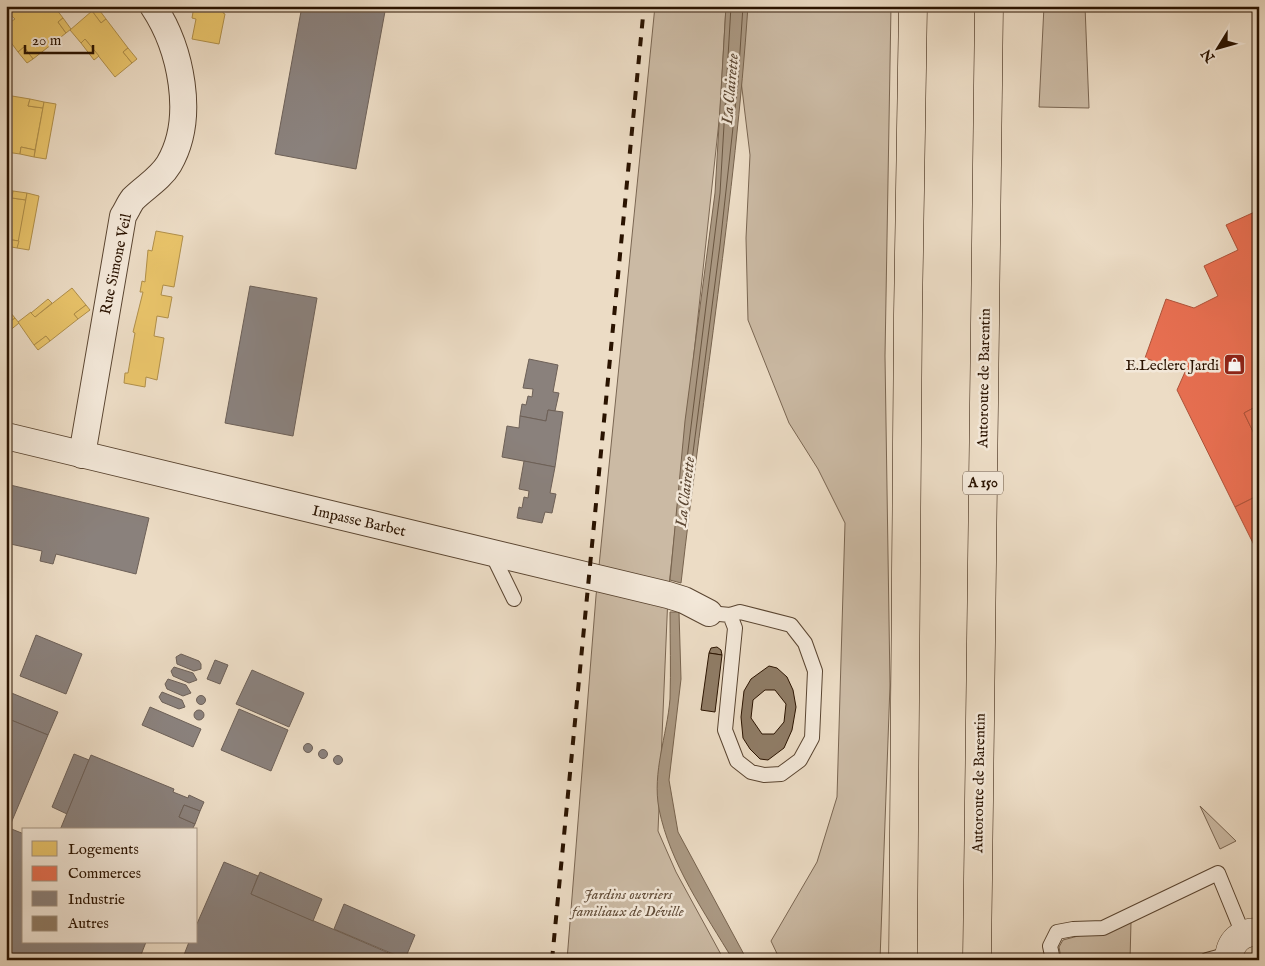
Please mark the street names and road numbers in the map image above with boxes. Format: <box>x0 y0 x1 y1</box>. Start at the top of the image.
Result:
street label: Rue Simone Veil <box>96 211 136 316</box>
street label: Autoroute de Barentin <box>973 308 995 449</box>
road number: A 150 <box>963 472 1003 494</box>
street label: Impasse Barbet <box>310 501 408 541</box>
street label: Autoroute de Barentin <box>968 713 990 854</box>

